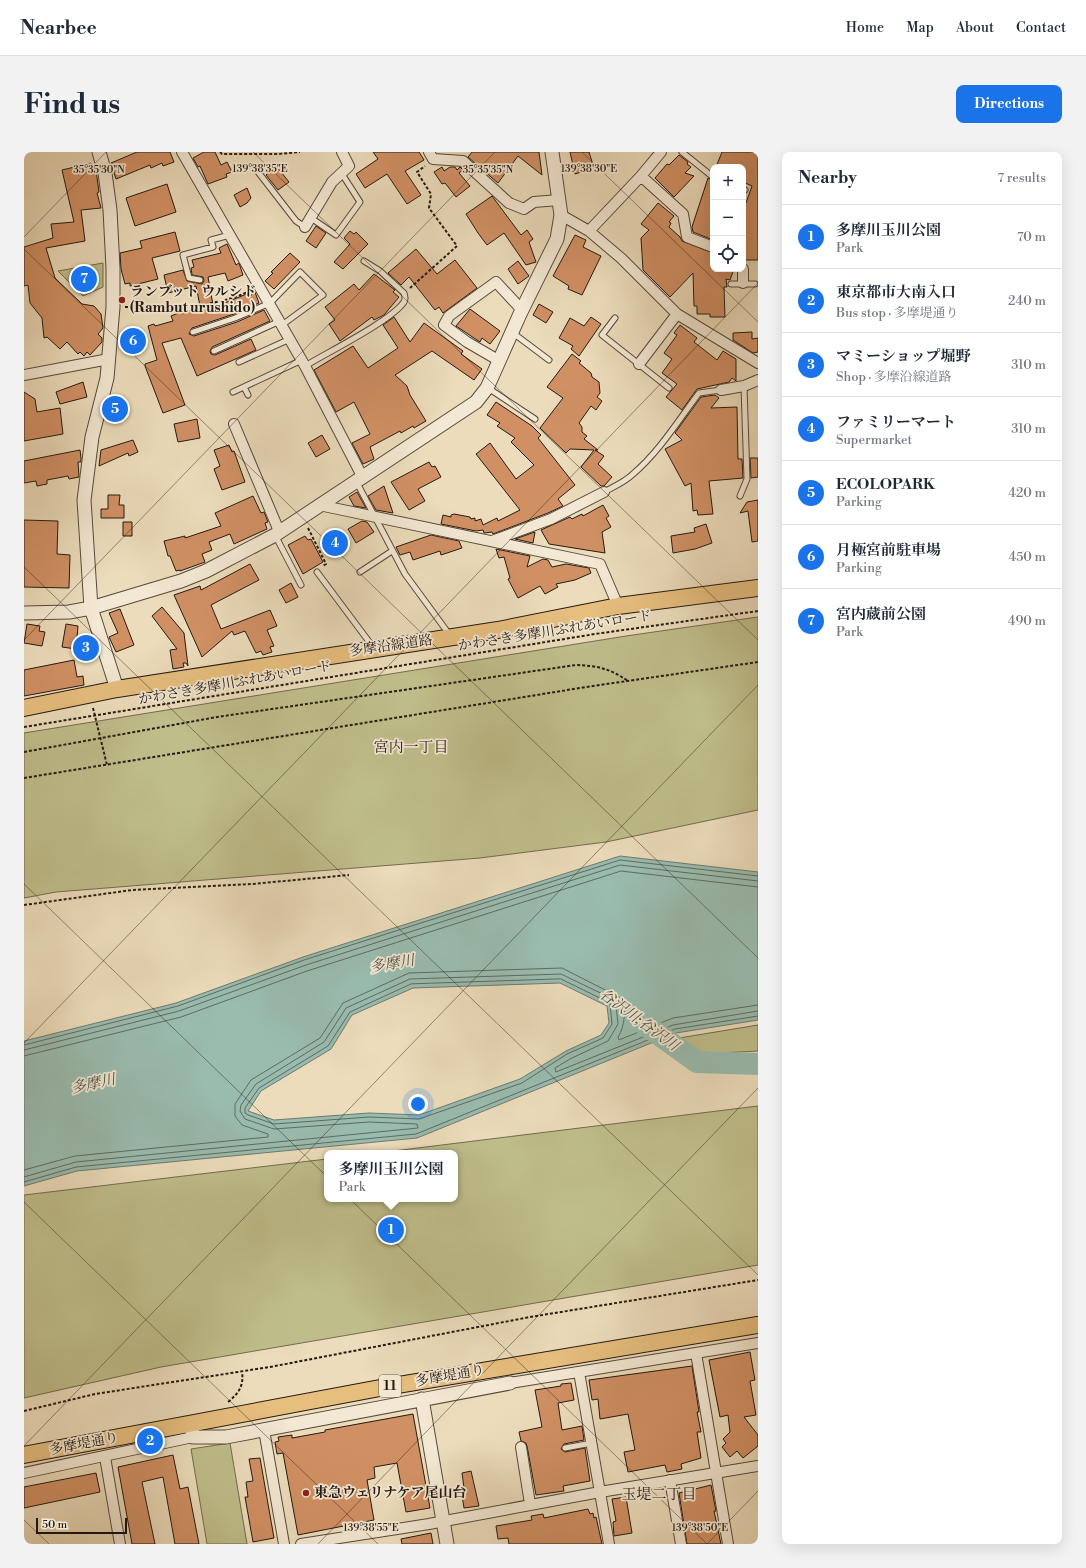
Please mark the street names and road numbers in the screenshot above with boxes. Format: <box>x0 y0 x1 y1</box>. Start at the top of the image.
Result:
street label: かわさき多摩川ふれあいロード <box>457 607 653 655</box>
street label: 多摩沿線道路 <box>348 631 434 661</box>
street label: かわさき多摩川ふれあいロード <box>137 657 333 709</box>
street label: 多摩堤通り <box>414 1361 486 1391</box>
road number: 11 <box>379 1375 401 1397</box>
street label: 多摩堤通り <box>48 1428 120 1460</box>

